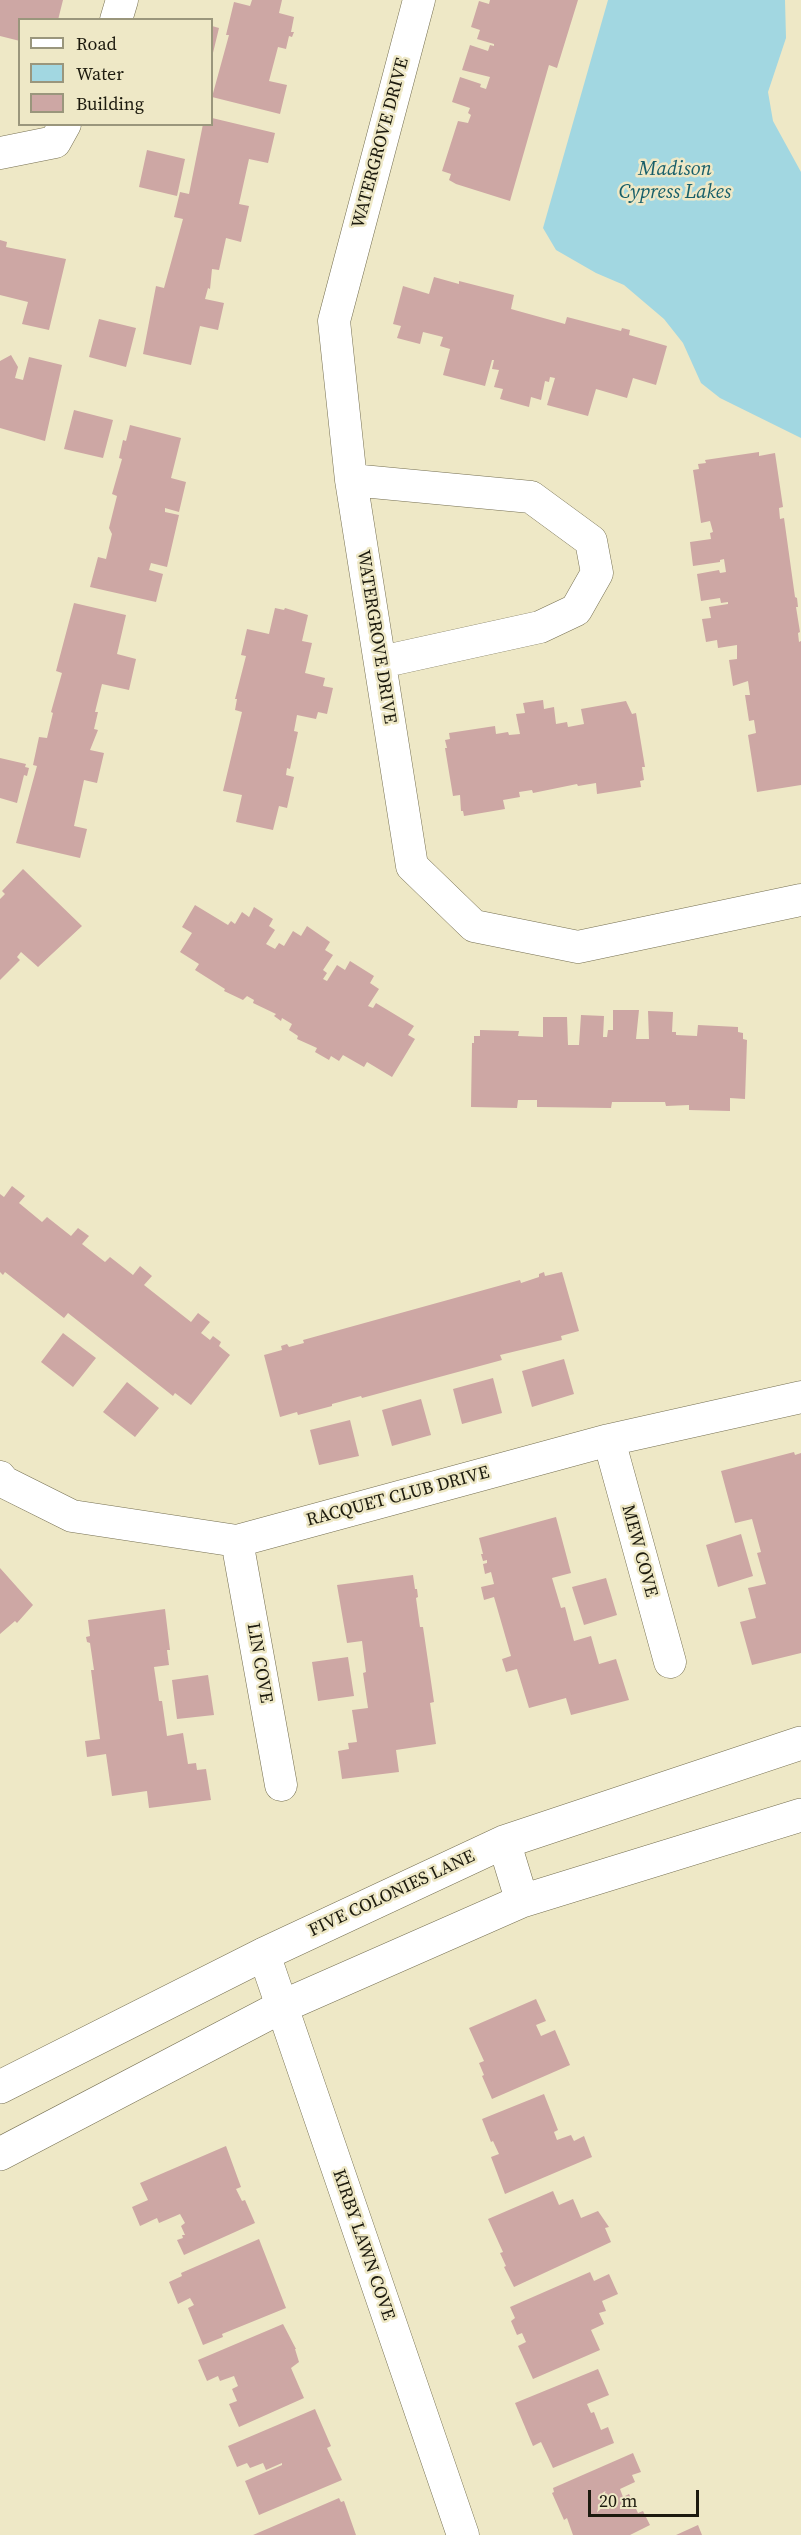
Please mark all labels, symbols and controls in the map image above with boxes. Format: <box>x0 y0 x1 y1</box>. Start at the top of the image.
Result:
legend <box>18 18 213 126</box>
text: Road <box>76 31 117 56</box>
street label: WATERGROVE DRIVE <box>348 55 414 231</box>
text: Water <box>76 61 124 86</box>
text: Building <box>76 91 144 116</box>
water label: Madison Cypress Lakes <box>619 158 731 205</box>
street label: WATERGROVE DRIVE <box>352 549 400 725</box>
street label: RACQUET CLUB DRIVE <box>304 1462 492 1532</box>
street label: MEW COVE <box>616 1502 662 1600</box>
street label: LIN COVE <box>241 1621 277 1705</box>
street label: FIVE COLONIES LANE <box>305 1846 479 1942</box>
street label: KIRBY LAWN COVE <box>327 2167 399 2323</box>
scale bar <box>591 2478 702 2516</box>
text: 20 m <box>599 2488 637 2513</box>

